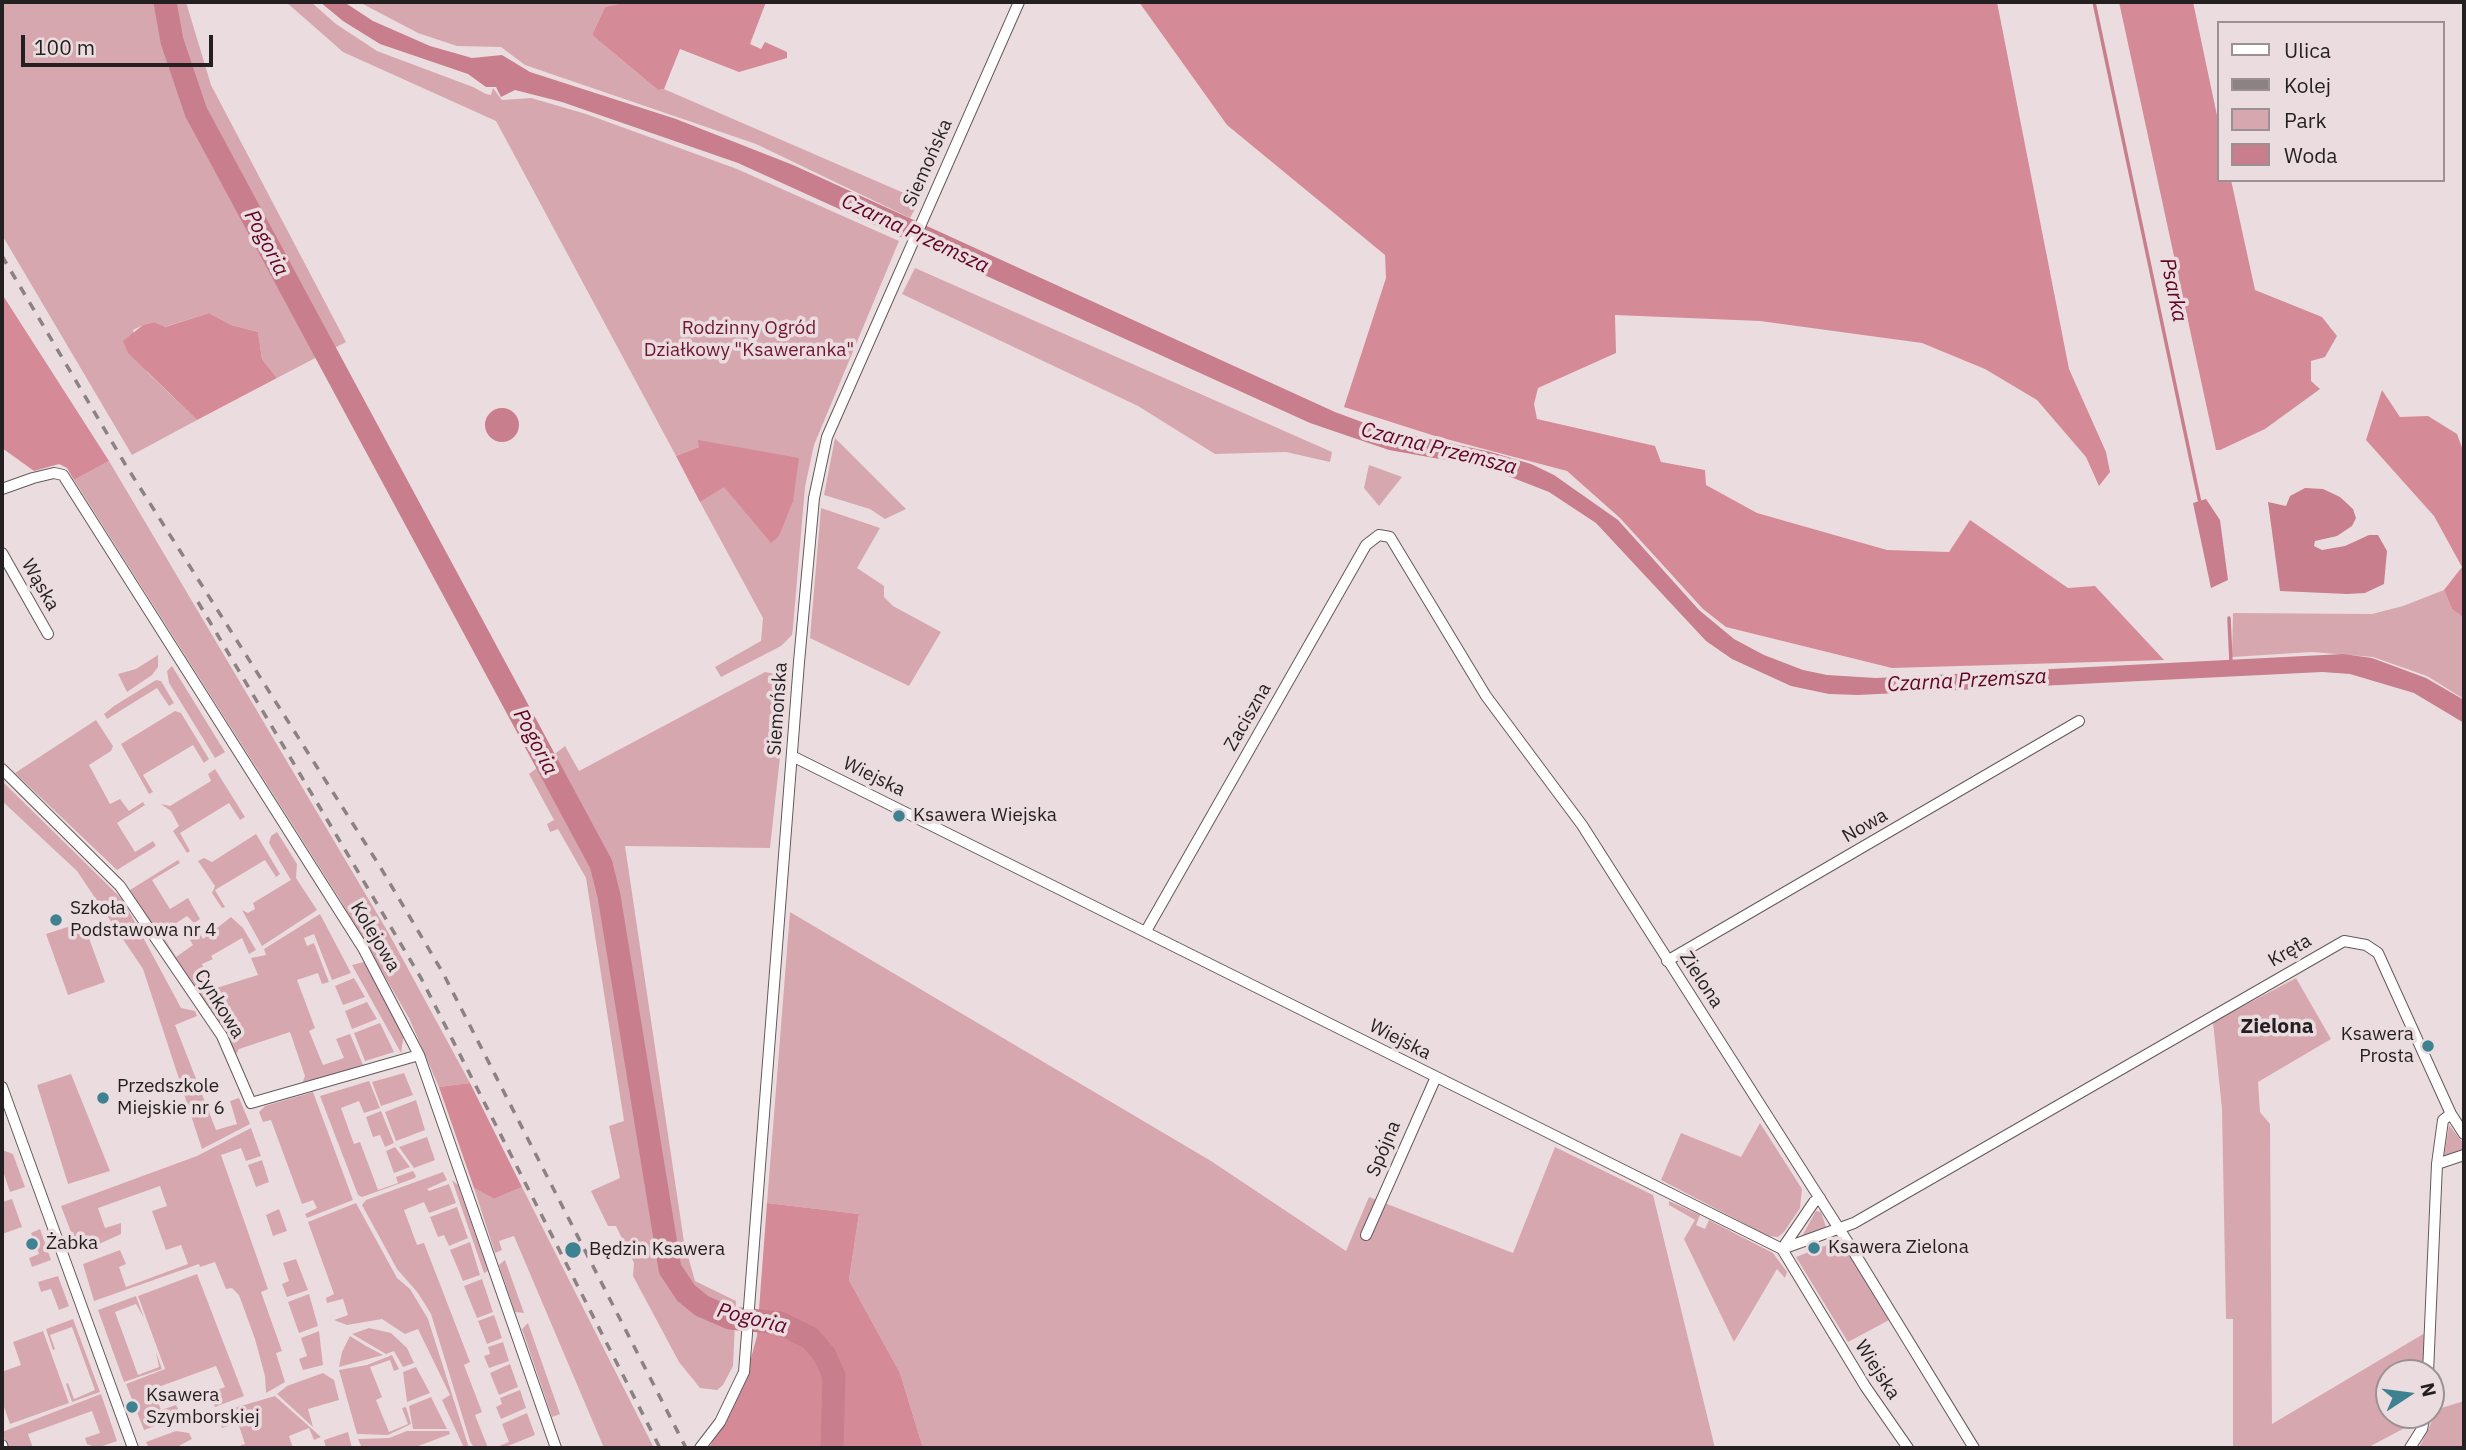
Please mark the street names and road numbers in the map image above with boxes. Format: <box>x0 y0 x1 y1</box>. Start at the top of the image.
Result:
street label: Siemońska <box>899 116 957 210</box>
street label: Wąska <box>16 555 64 615</box>
street label: Siemońska <box>763 662 793 756</box>
street label: Zaciszna <box>1220 679 1276 755</box>
street label: Wiejska <box>839 752 909 802</box>
street label: Nowa <box>1838 804 1892 848</box>
street label: Kolejowa <box>345 898 405 976</box>
street label: Kręta <box>2264 930 2316 972</box>
street label: Zielona <box>1674 947 1728 1013</box>
street label: Cynkowa <box>189 965 249 1043</box>
street label: Wiejska <box>1365 1015 1435 1065</box>
street label: Spójna <box>1362 1118 1406 1180</box>
street label: Wiejska <box>1849 1336 1905 1404</box>

